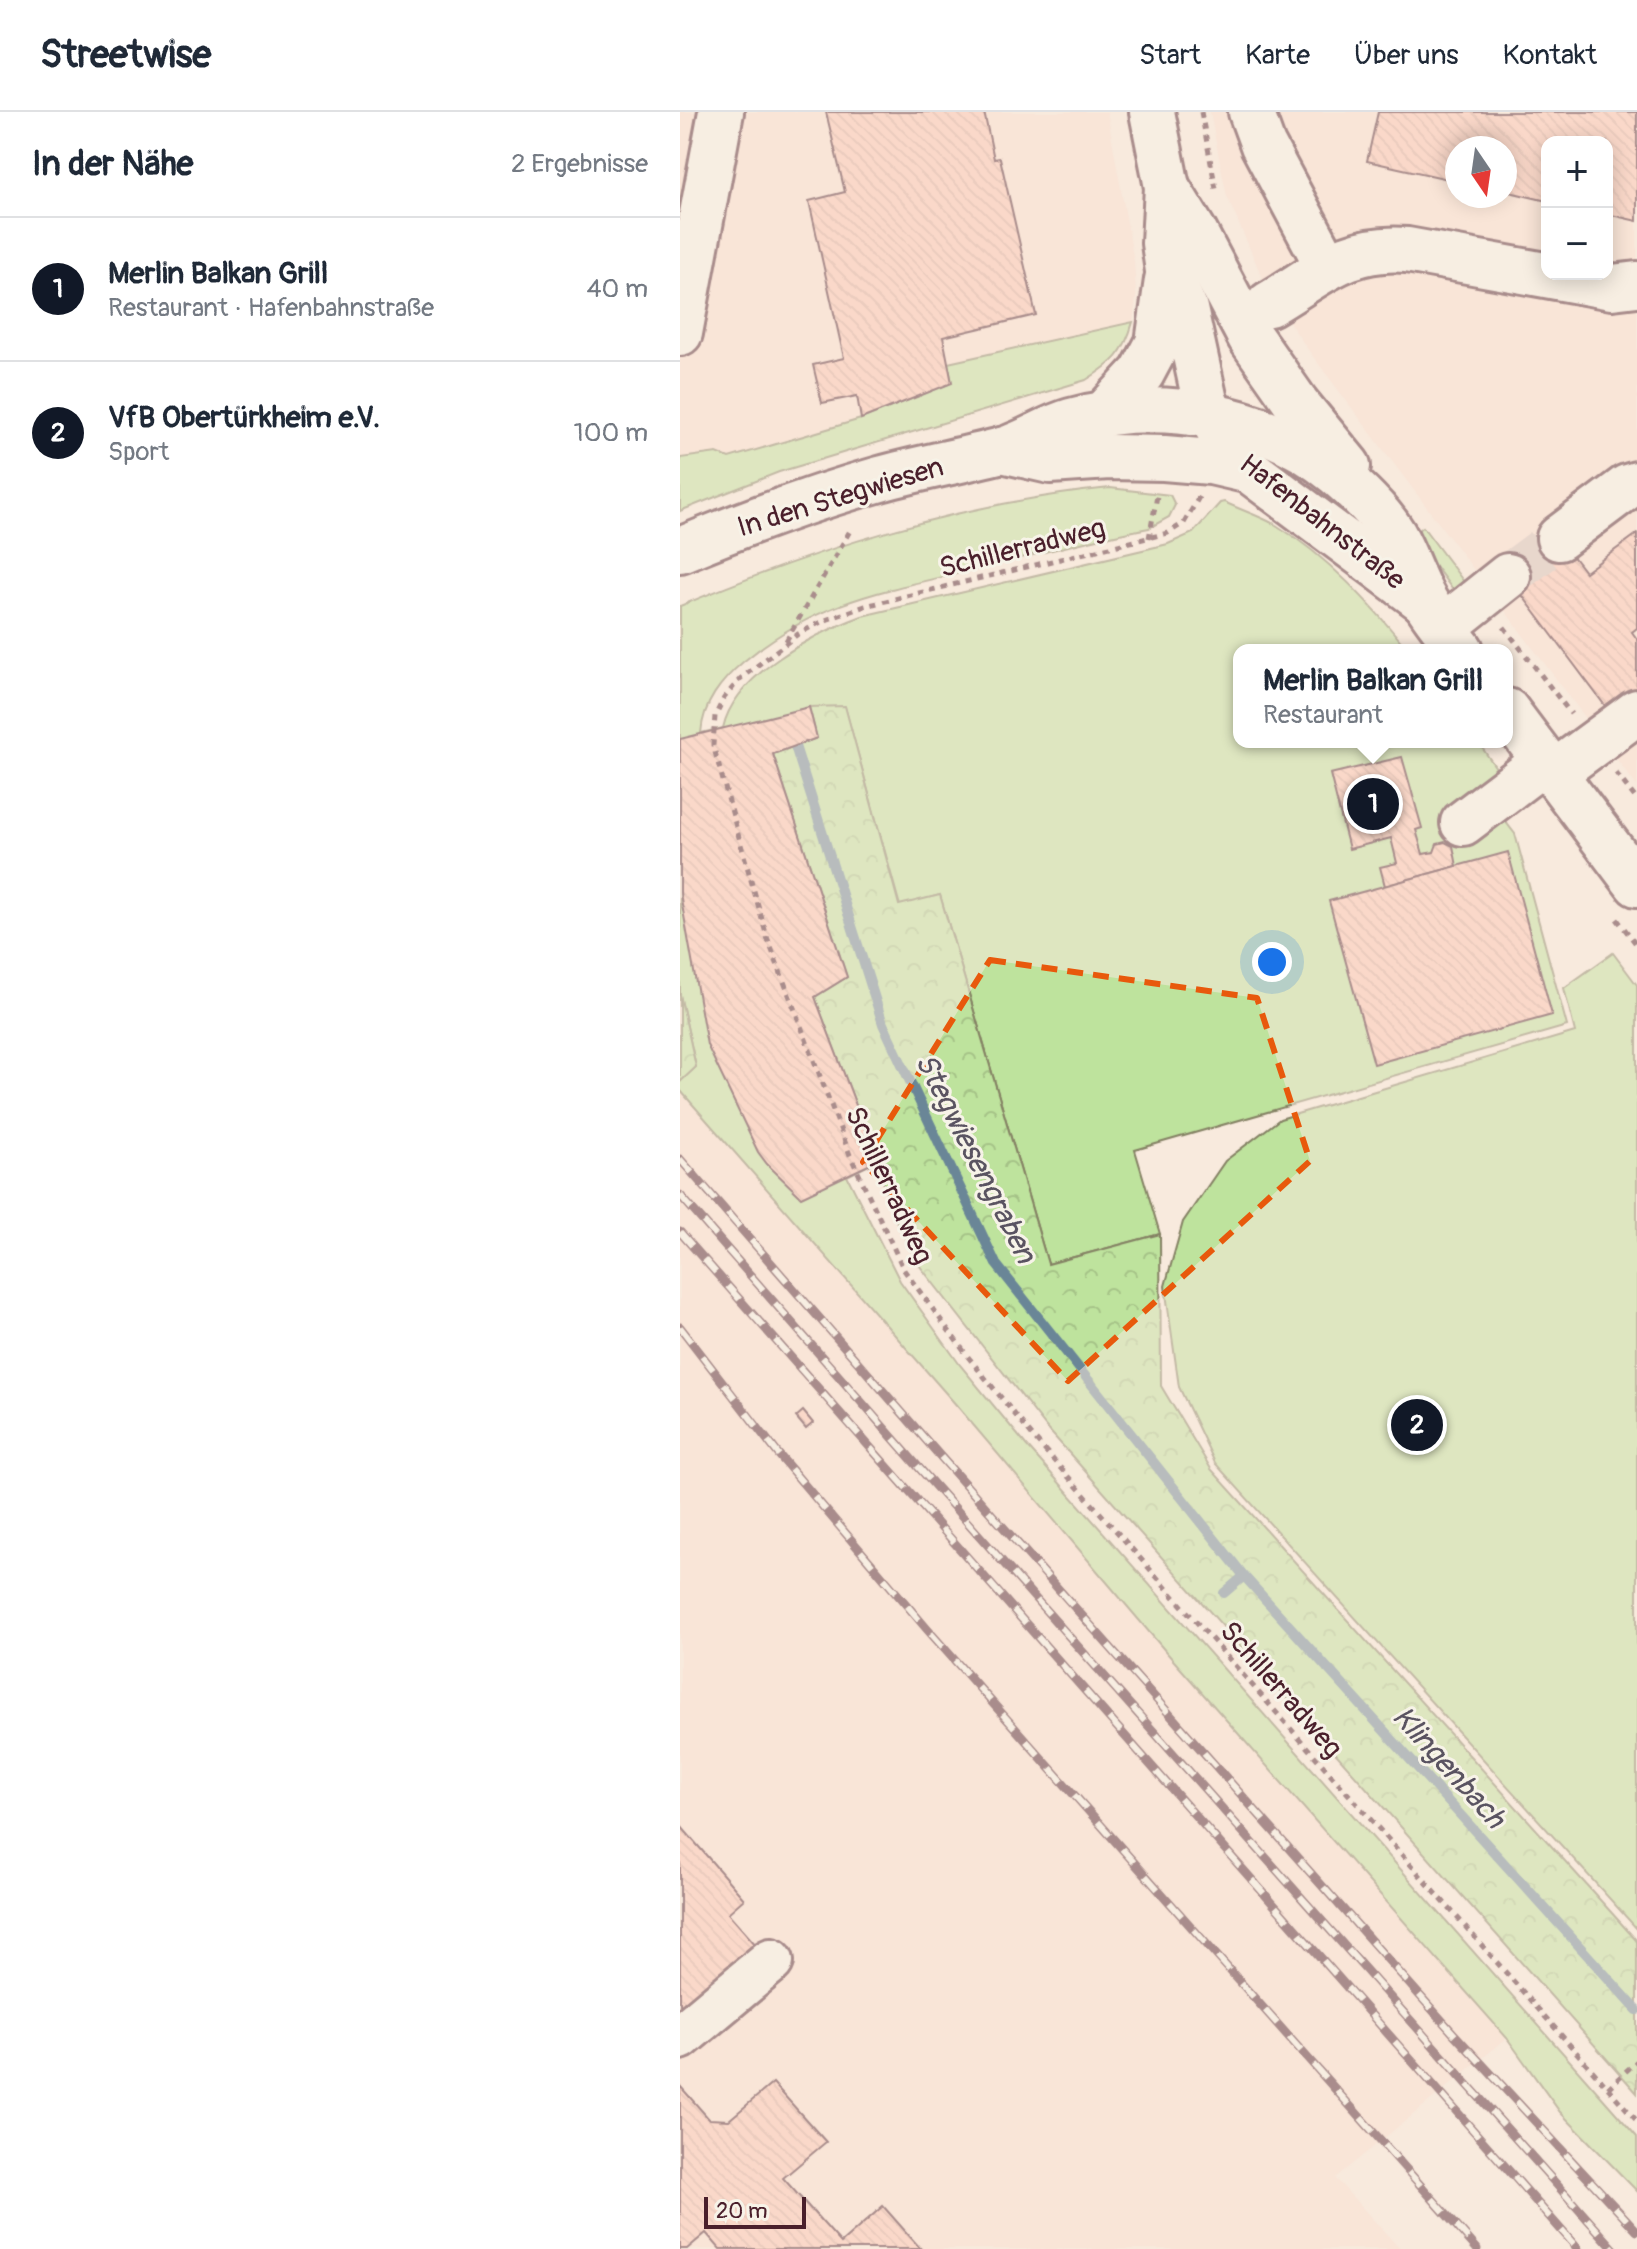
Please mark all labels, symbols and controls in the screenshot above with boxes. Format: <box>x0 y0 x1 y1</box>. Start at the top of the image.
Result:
text: Streetwise <box>40 31 211 79</box>
text: Start <box>1139 38 1201 73</box>
text: Karte <box>1245 38 1310 73</box>
text: Über uns <box>1354 38 1459 73</box>
text: Kontakt <box>1503 38 1597 73</box>
north arrow <box>1445 136 1517 208</box>
map controls <box>1541 136 1613 280</box>
button: + <box>1541 136 1613 208</box>
text: In der Nähe <box>32 143 193 186</box>
text: 2 Ergebnisse <box>511 148 648 180</box>
button: − <box>1541 208 1613 280</box>
text: Merlin Balkan Grill <box>108 255 328 292</box>
text: 1 <box>53 273 63 305</box>
text: 40 m <box>586 273 648 305</box>
text: Restaurant · Hafenbahnstraße <box>108 292 434 324</box>
text: VfB Obertürkheim e.V. <box>108 399 380 436</box>
text: 2 <box>51 417 65 449</box>
text: 100 m <box>574 417 648 449</box>
text: Sport <box>108 436 169 468</box>
street label: Hafenbahnstraße <box>1232 447 1412 598</box>
street label: In den Stegwiesen <box>733 449 948 545</box>
street label: Schillerradweg <box>936 511 1109 586</box>
popup <box>1233 644 1513 748</box>
text: Merlin Balkan Grill <box>1263 662 1483 699</box>
text: Restaurant <box>1263 699 1383 731</box>
pin: 1 <box>1347 774 1399 834</box>
your location <box>1252 942 1292 982</box>
water label: Stegwiesengraben <box>907 1047 1045 1271</box>
street label: Schillerradweg <box>837 1101 940 1270</box>
pin: 2 <box>1391 1395 1443 1455</box>
street label: Schillerradweg <box>1212 1615 1350 1765</box>
water label: Klingenbach <box>1384 1699 1514 1837</box>
scale bar <box>704 2193 806 2229</box>
text: 20 m <box>716 2197 768 2225</box>

